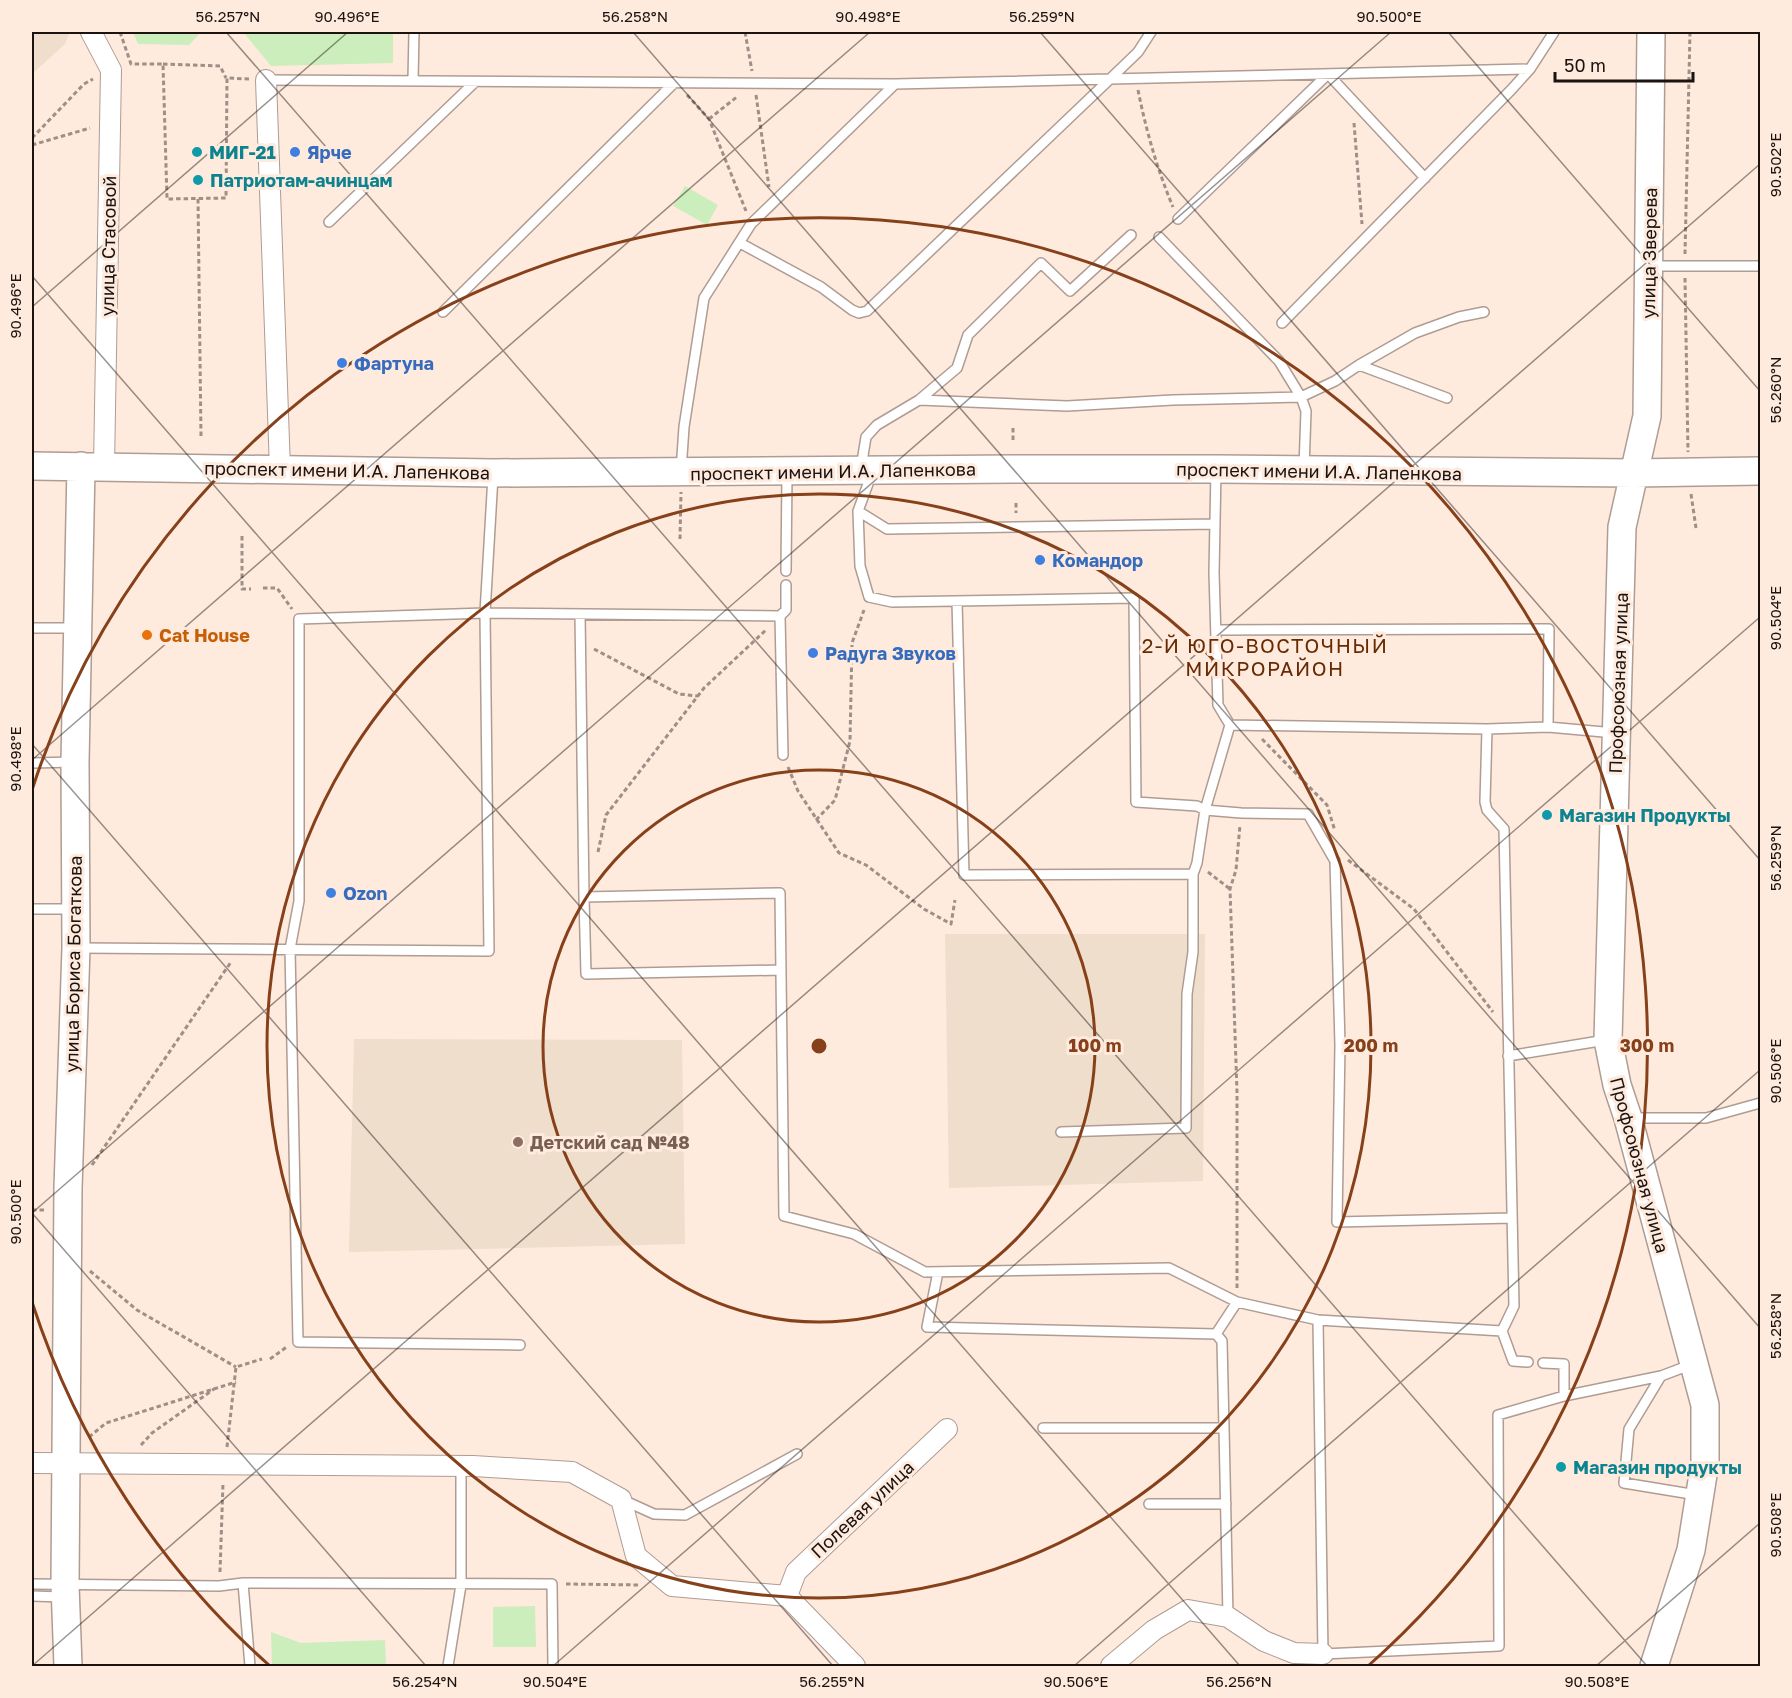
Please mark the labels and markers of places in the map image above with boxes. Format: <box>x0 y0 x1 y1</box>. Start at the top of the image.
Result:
place label: МИГ-21 <box>209 141 276 163</box>
place label: Ярче <box>307 141 352 163</box>
marker: МИГ-21 <box>190 145 204 159</box>
marker: Ярче <box>288 145 302 159</box>
place label: Патриотам-ачинцам <box>210 169 393 191</box>
marker: Патриотам-ачинцам <box>191 173 205 187</box>
place label: Фартуна <box>354 352 434 374</box>
marker: Фартуна <box>335 356 349 370</box>
place label: Командор <box>1052 549 1143 571</box>
marker: Командор <box>1033 553 1047 567</box>
place label: Cat House <box>159 624 250 646</box>
marker: Cat House <box>140 628 154 642</box>
place label: Радуга Звуков <box>825 642 956 664</box>
marker: Радуга Звуков <box>806 646 820 660</box>
place label: Магазин Продукты <box>1559 804 1731 826</box>
marker: Магазин Продукты <box>1540 808 1554 822</box>
place label: Ozon <box>343 882 388 904</box>
marker: Ozon <box>324 886 338 900</box>
centre of rings <box>809 1036 829 1056</box>
place label: Детский сад №48 <box>530 1131 690 1153</box>
marker: Детский сад №48 <box>511 1135 525 1149</box>
place label: Магазин продукты <box>1573 1456 1742 1478</box>
marker: Магазин продукты <box>1554 1460 1568 1474</box>

